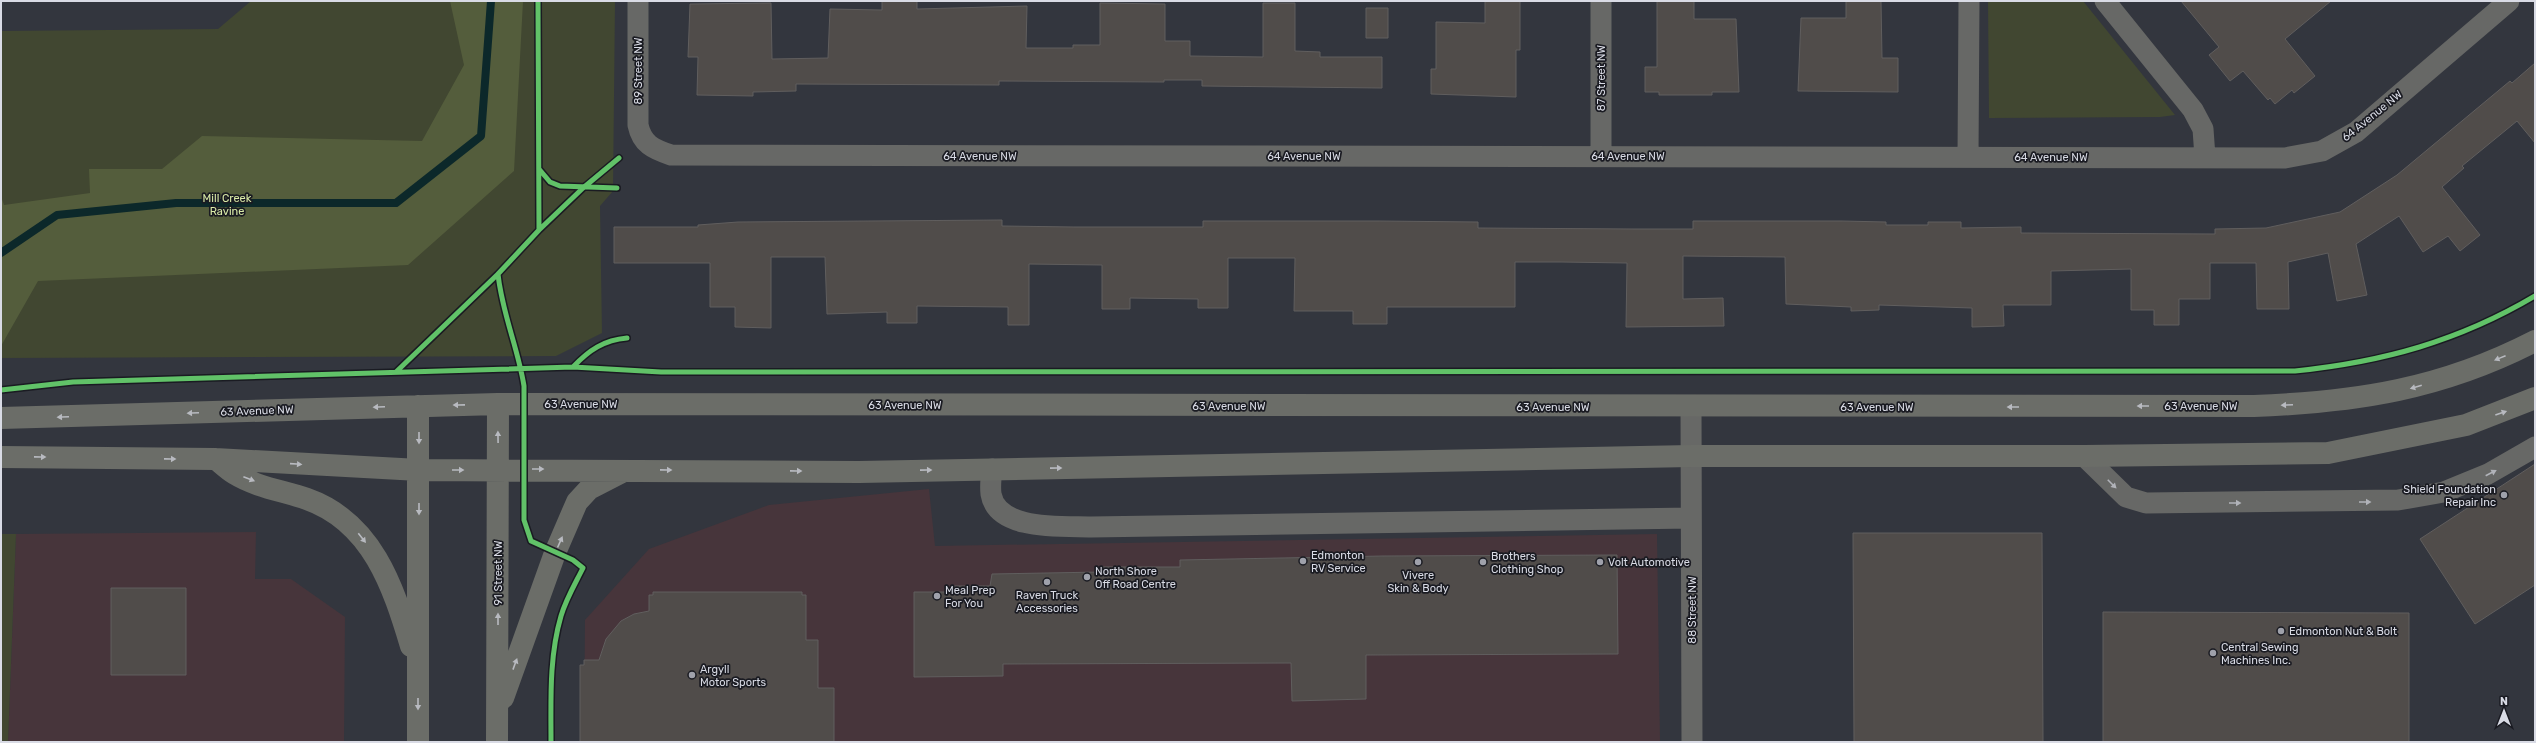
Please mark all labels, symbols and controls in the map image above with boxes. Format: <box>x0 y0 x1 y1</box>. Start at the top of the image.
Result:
street label: 89 Street NW <box>632 37 645 105</box>
street label: 87 Street NW <box>1595 45 1608 111</box>
street label: 64 Avenue NW <box>2339 88 2405 144</box>
street label: 64 Avenue NW <box>943 150 1017 163</box>
street label: 64 Avenue NW <box>1267 150 1341 163</box>
street label: 64 Avenue NW <box>1591 150 1665 163</box>
street label: 64 Avenue NW <box>2014 151 2088 164</box>
park label: Mill Creek Ravine <box>203 192 252 218</box>
one-way arrow <box>2494 355 2506 362</box>
one-way arrow <box>2409 384 2421 390</box>
street label: 63 Avenue NW <box>544 398 618 411</box>
street label: 63 Avenue NW <box>868 399 942 412</box>
street label: 63 Avenue NW <box>1192 400 1266 413</box>
street label: 63 Avenue NW <box>2164 400 2238 413</box>
street label: 63 Avenue NW <box>1516 401 1590 414</box>
street label: 63 Avenue NW <box>1840 401 1914 414</box>
one-way arrow <box>2281 401 2293 408</box>
one-way arrow <box>452 402 465 408</box>
street label: 63 Avenue NW <box>220 403 294 419</box>
one-way arrow <box>2136 403 2149 409</box>
one-way arrow <box>372 404 385 410</box>
one-way arrow <box>2006 404 2019 410</box>
one-way arrow <box>187 409 199 416</box>
one-way arrow <box>2495 409 2507 415</box>
one-way arrow <box>57 413 70 420</box>
one-way arrow <box>495 431 502 443</box>
one-way arrow <box>416 432 422 445</box>
one-way arrow <box>34 454 47 460</box>
one-way arrow <box>164 456 177 462</box>
one-way arrow <box>290 461 302 468</box>
one-way arrow <box>1050 465 1063 471</box>
one-way arrow <box>532 466 545 472</box>
one-way arrow <box>452 467 465 473</box>
one-way arrow <box>660 467 673 473</box>
one-way arrow <box>920 467 932 474</box>
one-way arrow <box>790 468 803 474</box>
one-way arrow <box>2485 470 2496 476</box>
one-way arrow <box>243 477 255 483</box>
one-way arrow <box>2107 479 2117 489</box>
place label: Shield Foundation Repair Inc <box>2403 483 2496 509</box>
marker: Shield Foundation Repair Inc <box>2499 490 2509 500</box>
one-way arrow <box>2359 499 2372 505</box>
one-way arrow <box>2229 500 2242 506</box>
one-way arrow <box>416 503 422 516</box>
one-way arrow <box>358 532 367 543</box>
one-way arrow <box>557 537 563 548</box>
street label: 91 Street NW <box>492 540 505 605</box>
place label: Edmonton RV Service <box>1311 549 1366 575</box>
place label: Brothers Clothing Shop <box>1491 550 1563 576</box>
marker: Edmonton RV Service <box>1298 556 1308 566</box>
place label: Volt Automotive <box>1608 556 1690 569</box>
marker: Vivere Skin & Body <box>1413 557 1423 567</box>
marker: Brothers Clothing Shop <box>1478 557 1488 567</box>
marker: Volt Automotive <box>1595 557 1605 567</box>
place label: North Shore Off Road Centre <box>1095 565 1176 591</box>
place label: Vivere Skin & Body <box>1387 569 1449 595</box>
marker: North Shore Off Road Centre <box>1082 572 1092 582</box>
street label: 88 Street NW <box>1686 576 1699 644</box>
marker: Raven Truck Accessories <box>1042 577 1052 587</box>
place label: Meal Prep For You <box>945 584 995 610</box>
place label: Raven Truck Accessories <box>1016 589 1078 615</box>
marker: Meal Prep For You <box>932 591 942 601</box>
one-way arrow <box>495 612 501 625</box>
place label: Edmonton Nut & Bolt <box>2289 625 2398 638</box>
marker: Edmonton Nut & Bolt <box>2276 626 2286 636</box>
place label: Central Sewing Machines Inc. <box>2221 641 2298 667</box>
marker: Central Sewing Machines Inc. <box>2208 648 2218 658</box>
one-way arrow <box>513 658 519 670</box>
place label: Argyll Motor Sports <box>700 663 766 689</box>
marker: Argyll Motor Sports <box>687 670 697 680</box>
north arrow <box>2484 691 2524 731</box>
text: N <box>2500 695 2508 708</box>
one-way arrow <box>415 698 421 711</box>

